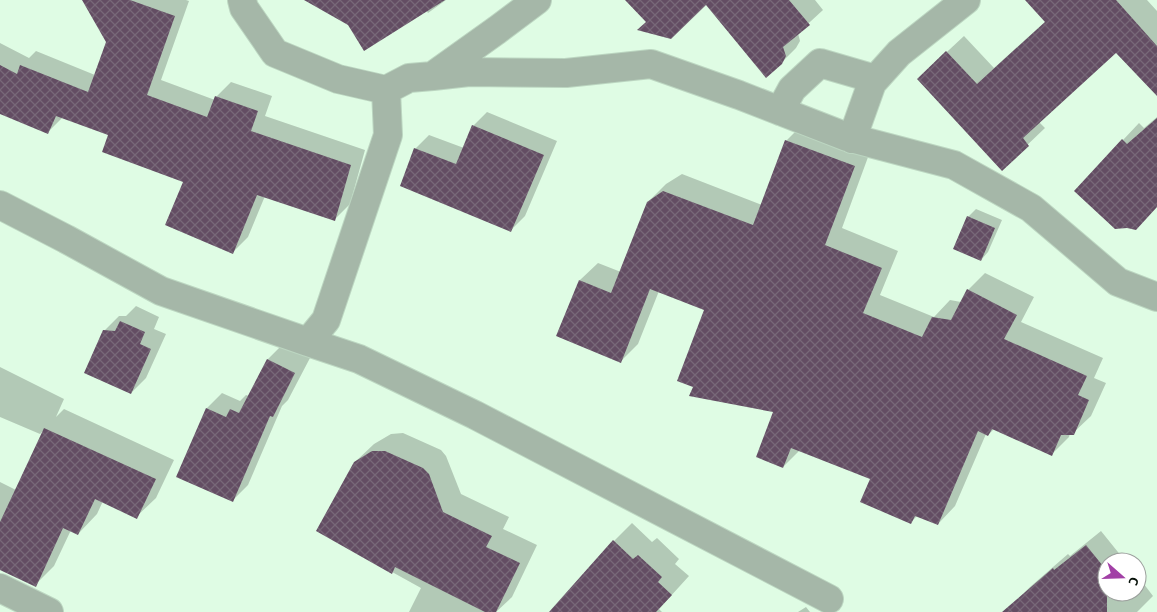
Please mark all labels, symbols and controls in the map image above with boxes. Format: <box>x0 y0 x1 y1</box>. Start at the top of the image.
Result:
north arrow <box>1097 552 1147 602</box>
text: С <box>1125 575 1141 587</box>

